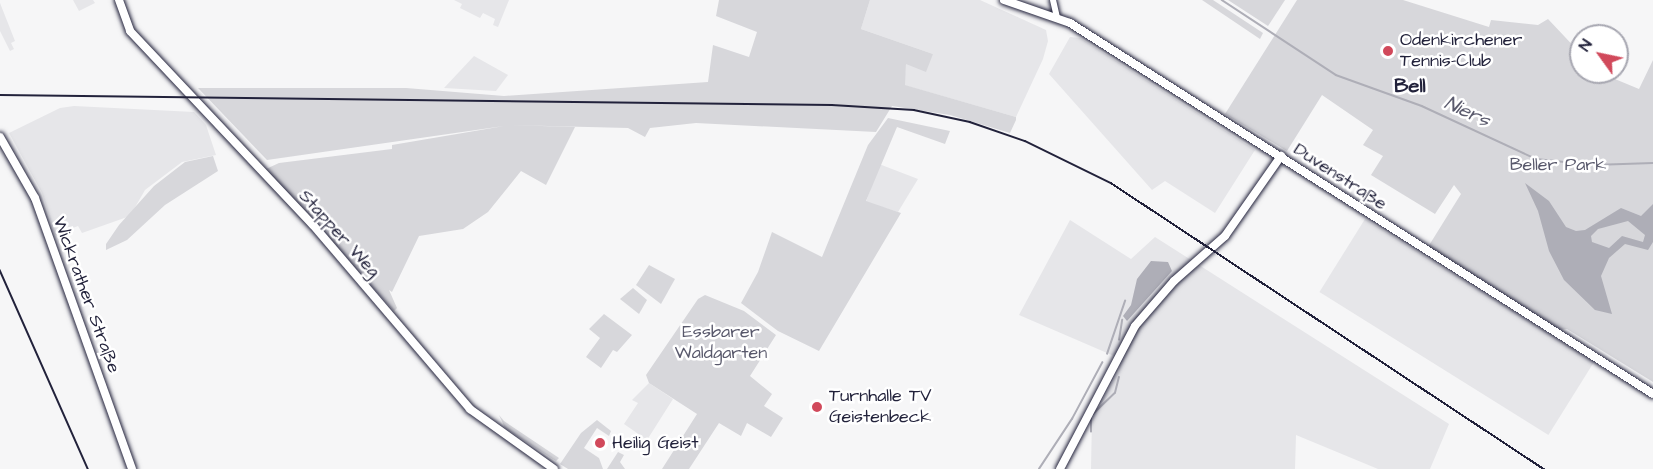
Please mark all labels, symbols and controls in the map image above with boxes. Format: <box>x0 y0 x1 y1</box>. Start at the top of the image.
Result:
north arrow <box>1569 24 1629 84</box>
place label: Odenkirchener Tennis-Club <box>1400 30 1522 72</box>
text: N <box>1574 35 1598 55</box>
marker: Odenkirchener Tennis-Club <box>1381 44 1395 58</box>
district label: Bell <box>1394 74 1426 98</box>
water label: Niers <box>1440 91 1494 133</box>
street label: Duvenstraße <box>1289 139 1391 215</box>
park label: Beller Park <box>1510 154 1606 176</box>
street label: Stapper Weg <box>294 186 384 282</box>
street label: Wickrather Straße <box>48 214 124 376</box>
park label: Essbarer Waldgarten <box>675 322 767 364</box>
place label: Turnhalle TV Geistenbeck <box>829 386 931 428</box>
marker: Turnhalle TV Geistenbeck <box>810 400 824 414</box>
place label: Heilig Geist <box>612 432 699 454</box>
marker: Heilig Geist <box>593 436 607 450</box>

